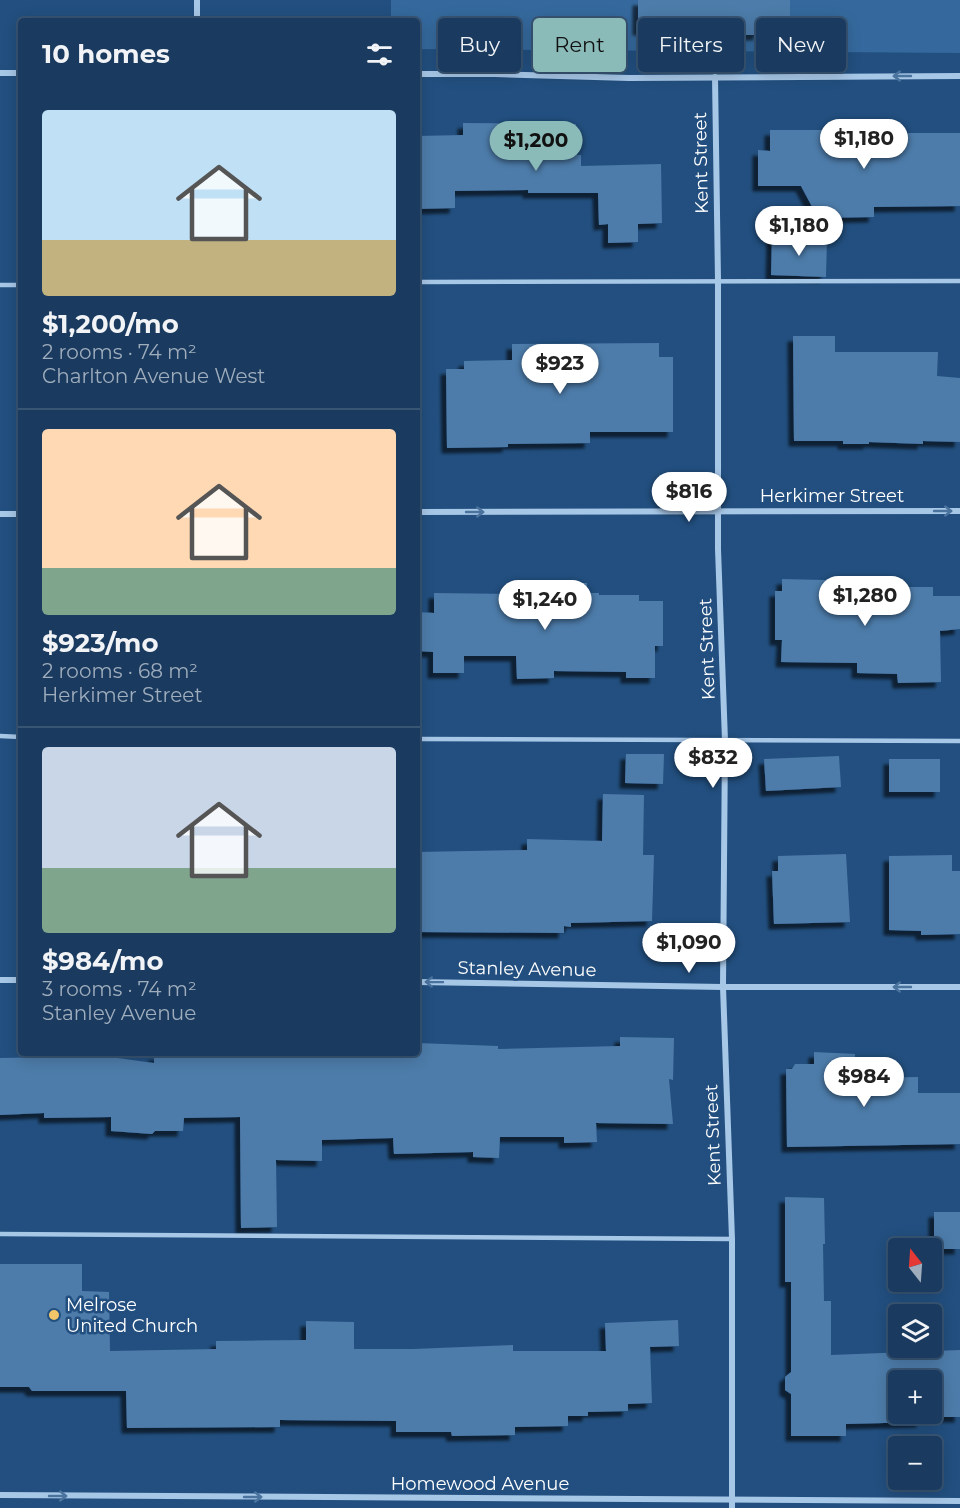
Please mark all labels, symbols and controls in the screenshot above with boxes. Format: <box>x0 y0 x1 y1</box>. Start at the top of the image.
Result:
chip: Buy <box>438 18 521 72</box>
chip: Rent <box>533 18 626 72</box>
chip: Filters <box>638 18 744 72</box>
chip: New <box>756 18 846 72</box>
text: 10 homes <box>42 38 170 70</box>
icon: filters <box>363 38 396 71</box>
one-way arrow <box>892 70 912 82</box>
street label: Kent Street <box>689 112 713 214</box>
pin: $1,180 <box>815 119 913 170</box>
pin: $1,200 <box>487 121 585 172</box>
text: $1,180 <box>834 126 894 150</box>
text: $1,200 <box>504 128 568 152</box>
icon: home <box>165 149 273 257</box>
pin: $1,180 <box>750 206 848 257</box>
text: $1,180 <box>769 213 829 237</box>
text: $1,200/mo <box>42 308 179 340</box>
text: 2 rooms · 74 m² <box>42 340 197 364</box>
pin: $923 <box>524 344 596 395</box>
text: $923 <box>536 351 584 375</box>
text: Charlton Avenue West <box>42 364 265 388</box>
icon: home <box>165 468 273 576</box>
pin: $816 <box>653 472 725 523</box>
text: $816 <box>666 479 712 503</box>
street label: Herkimer Street <box>760 485 904 507</box>
one-way arrow <box>933 505 953 517</box>
one-way arrow <box>465 506 485 518</box>
pin: $1,280 <box>816 576 914 627</box>
pin: $1,240 <box>496 580 594 631</box>
text: $1,280 <box>833 583 897 607</box>
text: $1,240 <box>513 587 577 611</box>
street label: Kent Street <box>694 598 720 700</box>
text: $923/mo <box>42 627 158 659</box>
text: 2 rooms · 68 m² <box>42 659 198 683</box>
text: Herkimer Street <box>42 683 203 707</box>
pin: $832 <box>677 738 749 789</box>
text: $832 <box>688 745 738 769</box>
icon: home <box>165 786 273 894</box>
pin: $1,090 <box>640 923 738 974</box>
text: $1,090 <box>656 930 722 954</box>
text: $984/mo <box>42 945 164 977</box>
street label: Stanley Avenue <box>457 957 597 981</box>
one-way arrow <box>424 976 444 988</box>
text: 3 rooms · 74 m² <box>42 977 197 1001</box>
one-way arrow <box>892 981 912 993</box>
text: Stanley Avenue <box>42 1001 196 1025</box>
pin: $984 <box>828 1057 900 1108</box>
text: $984 <box>838 1064 890 1088</box>
street label: Kent Street <box>700 1084 726 1186</box>
north arrow <box>888 1238 942 1292</box>
map controls <box>888 1238 942 1490</box>
place label: Melrose United Church <box>66 1294 198 1337</box>
button: layers <box>888 1304 942 1358</box>
marker: Melrose United Church <box>47 1308 61 1322</box>
button: + <box>888 1370 942 1424</box>
button: − <box>888 1436 942 1490</box>
street label: Homewood Avenue <box>391 1473 569 1495</box>
one-way arrow <box>48 1490 68 1502</box>
one-way arrow <box>243 1491 263 1503</box>

